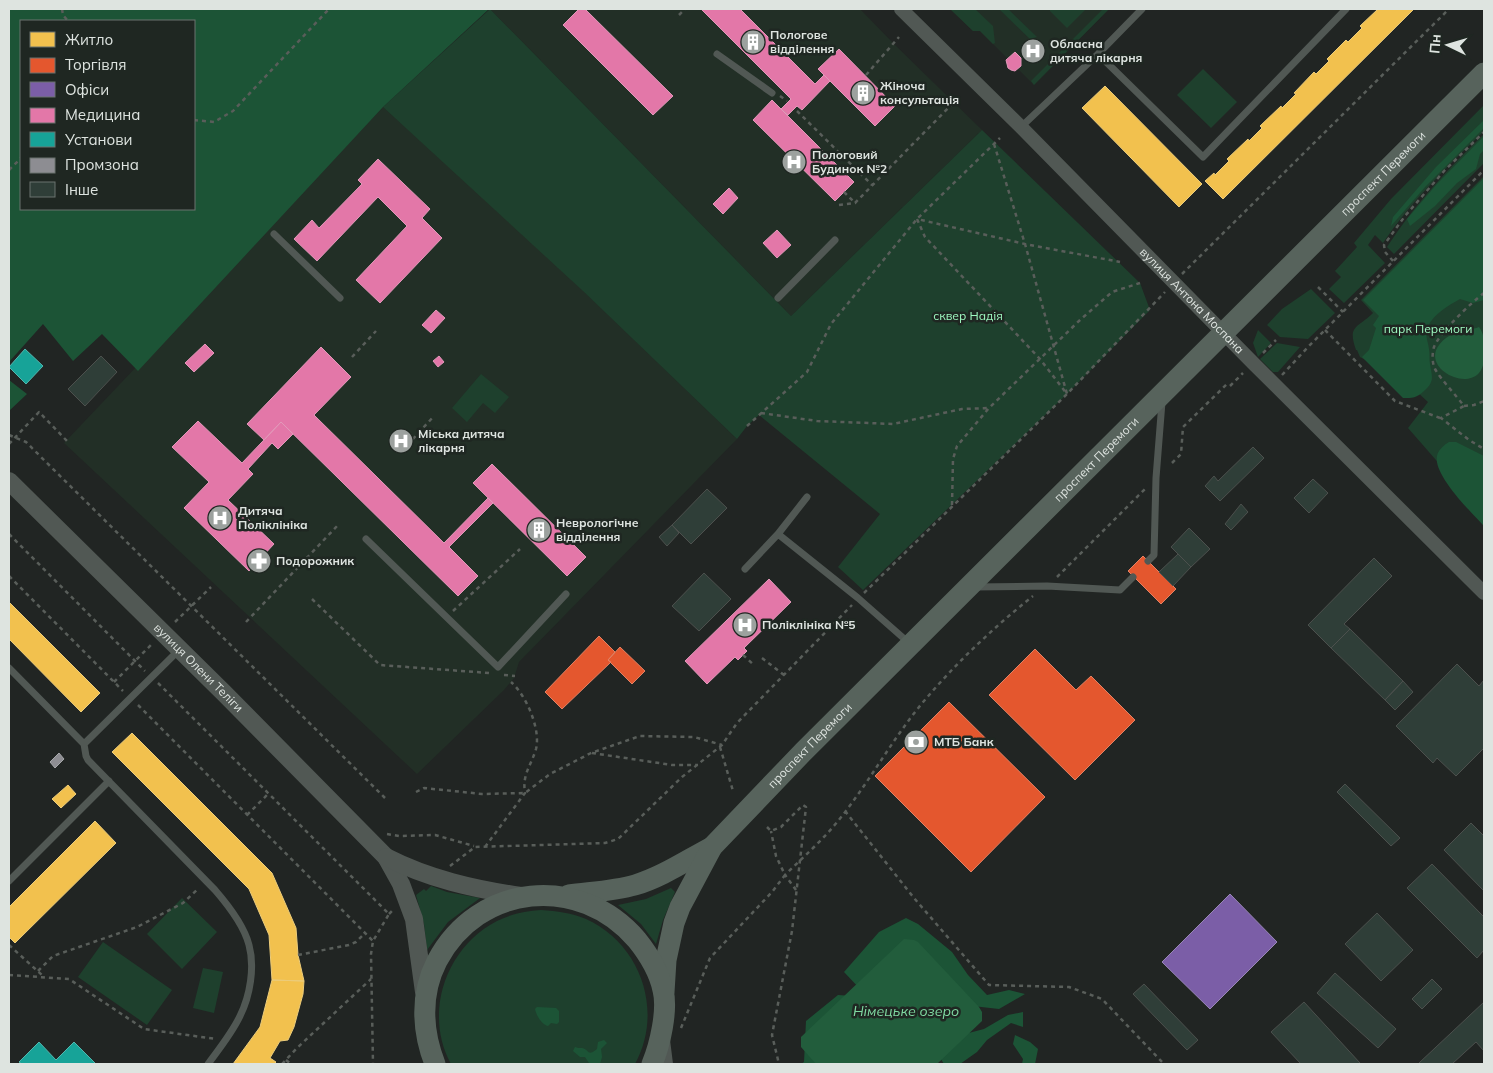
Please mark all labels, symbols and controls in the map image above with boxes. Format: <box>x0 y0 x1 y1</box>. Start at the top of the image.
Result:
legend <box>20 20 195 210</box>
north arrow <box>1423 20 1473 70</box>
place label: Пологове відділення <box>770 27 834 56</box>
building icon: Пологове відділення <box>740 29 766 55</box>
text: Житло <box>65 30 113 49</box>
text: Пн <box>1425 33 1445 54</box>
place label: Обласна дитяча лікарня <box>1050 36 1142 65</box>
hospital icon: Обласна дитяча лікарня <box>1020 38 1046 64</box>
text: Торгівля <box>65 55 127 74</box>
place label: Жіноча консультація <box>880 78 959 107</box>
text: Офіси <box>65 80 109 99</box>
building icon: Жіноча консультація <box>850 80 876 106</box>
text: Медицина <box>65 105 140 124</box>
street label: проспект Перемоги <box>1337 128 1429 219</box>
text: Установи <box>64 130 133 149</box>
place label: Пологовий Будинок №2 <box>812 147 887 176</box>
hospital icon: Пологовий Будинок №2 <box>781 149 807 175</box>
text: Промзона <box>65 155 139 174</box>
text: Інше <box>65 180 98 199</box>
street label: вулиця Антона Моспана <box>1137 244 1248 357</box>
park label: сквер Надія <box>933 308 1003 323</box>
park label: парк Перемоги <box>1384 321 1472 336</box>
street label: проспект Перемоги <box>1051 414 1142 504</box>
place label: Міська дитяча лікарня <box>418 426 505 455</box>
hospital icon: Міська дитяча лікарня <box>388 428 414 454</box>
place label: Дитяча Поліклініка <box>238 503 308 532</box>
hospital icon: Дитяча Поліклініка <box>207 505 233 531</box>
place label: Неврологічне відділення <box>556 515 639 544</box>
building icon: Неврологічне відділення <box>526 517 552 543</box>
pharmacy icon: Подорожник <box>246 548 272 574</box>
place label: Подорожник <box>276 553 354 568</box>
hospital icon: Поліклініка №5 <box>732 612 758 638</box>
place label: Поліклініка №5 <box>762 617 856 632</box>
street label: вулиця Олени Теліги <box>151 620 247 715</box>
street label: проспект Перемоги <box>764 700 855 791</box>
bank icon: МТБ Банк <box>903 729 929 755</box>
place label: МТБ Банк <box>934 734 994 749</box>
water label: Німецьке озеро <box>853 1002 959 1020</box>

